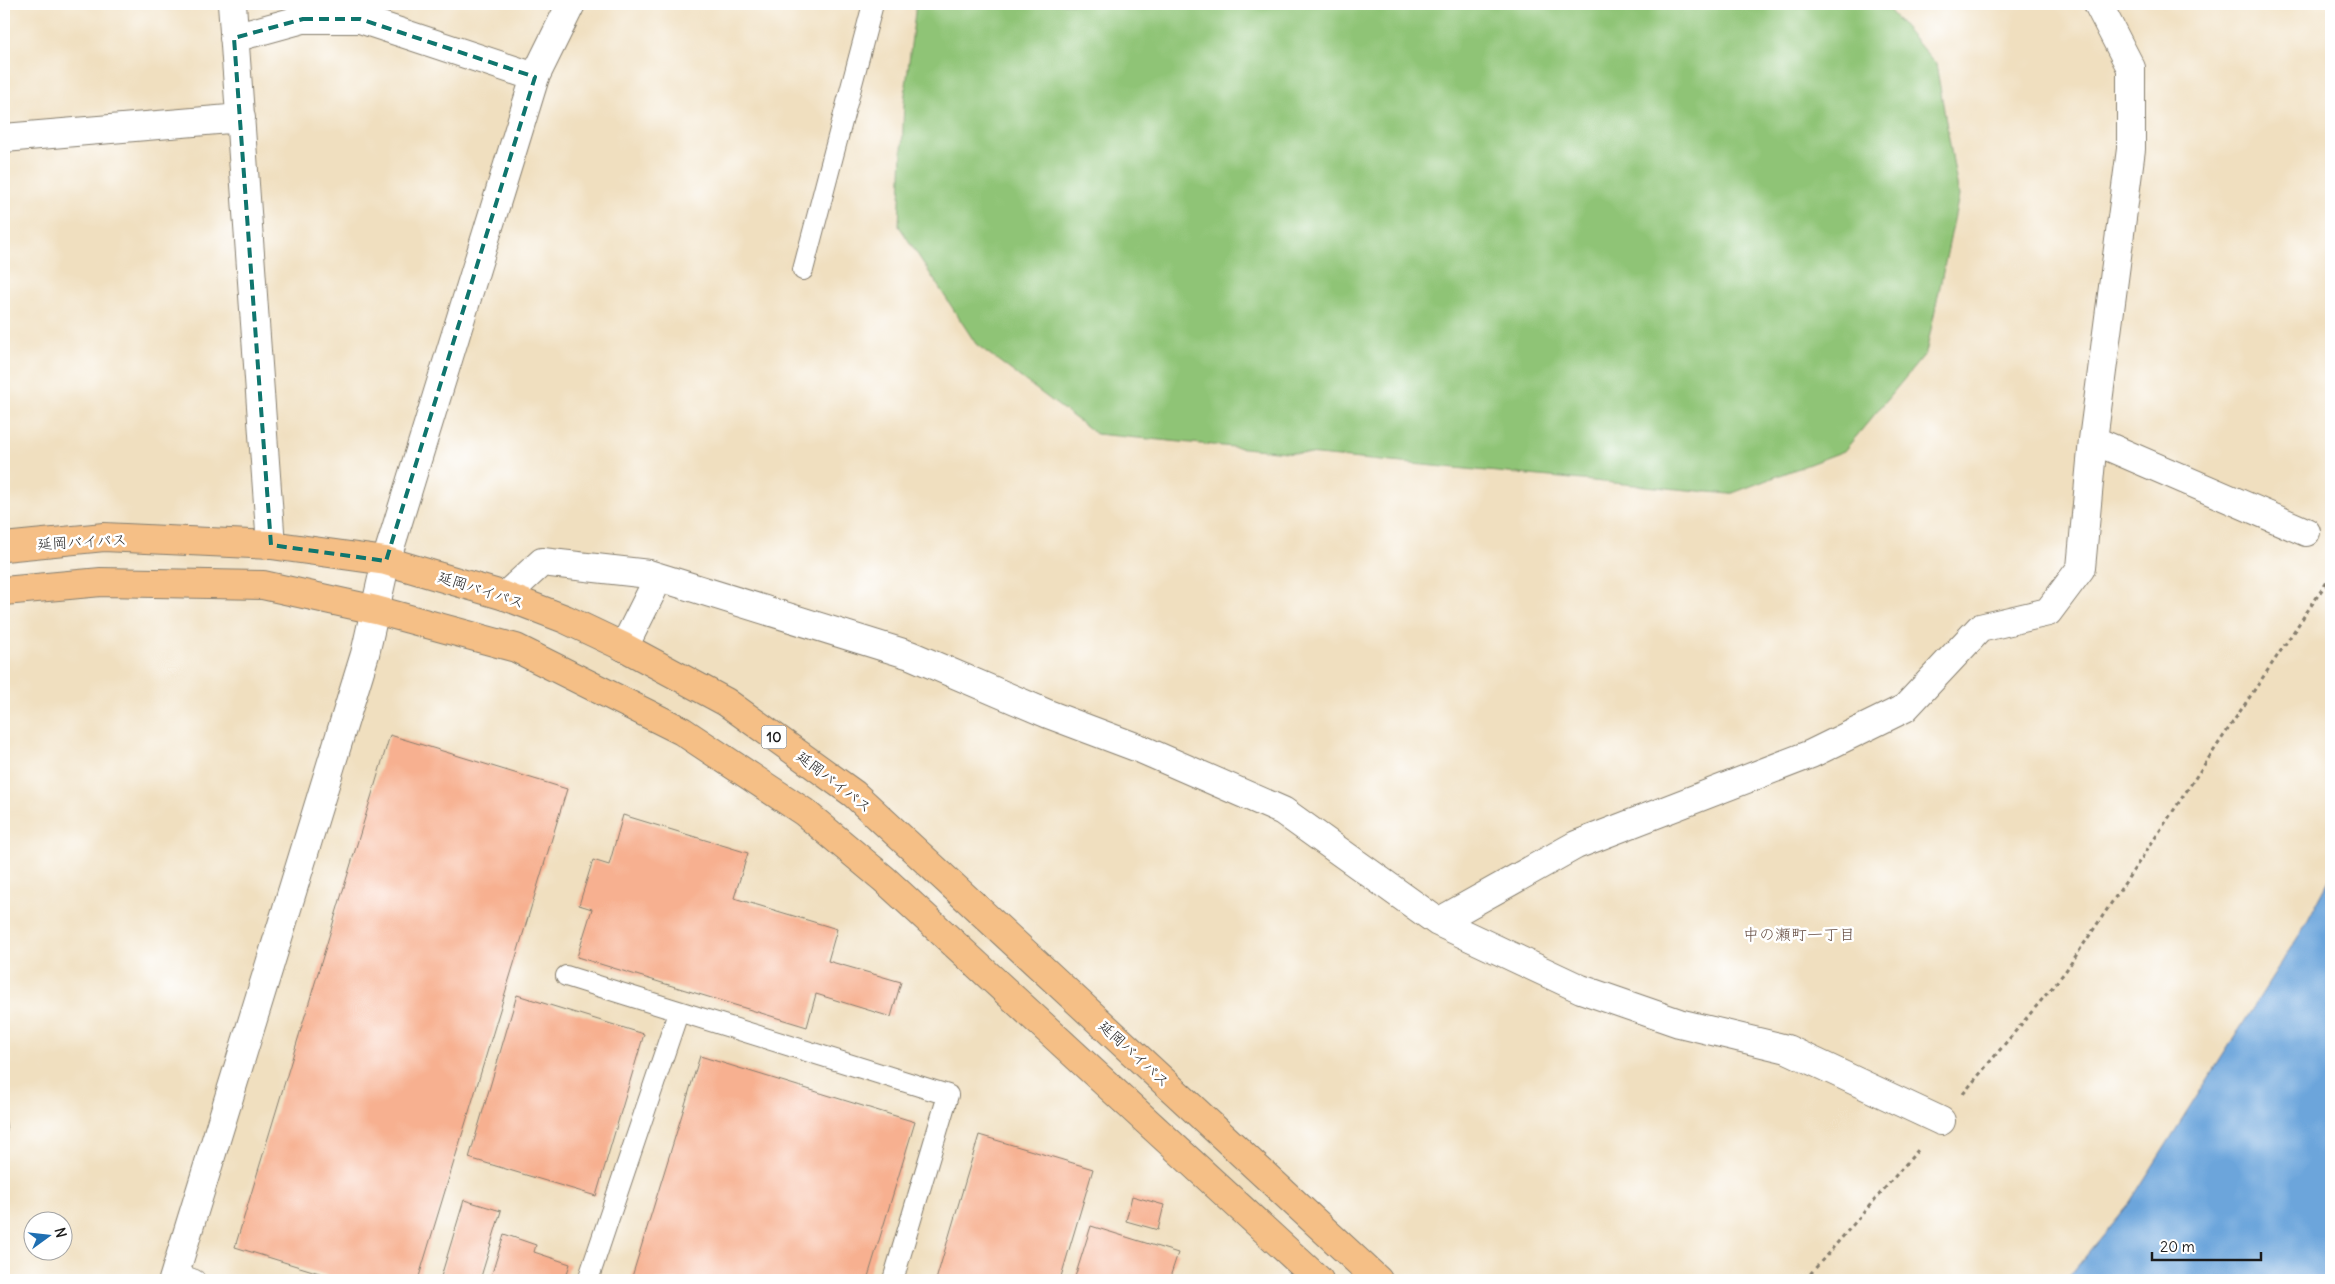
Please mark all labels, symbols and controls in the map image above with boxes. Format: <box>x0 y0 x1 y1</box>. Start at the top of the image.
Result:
street label: 延岡バイパス <box>37 530 127 553</box>
street label: 延岡バイパス <box>436 567 527 612</box>
road number: 10 <box>762 726 786 749</box>
street label: 延岡バイパス <box>793 747 876 817</box>
district label: 中の瀬町一丁目 <box>1743 924 1855 944</box>
street label: 延岡バイパス <box>1095 1016 1174 1091</box>
north arrow <box>22 1212 72 1262</box>
text: N <box>51 1226 71 1240</box>
scale bar <box>2152 1229 2261 1261</box>
text: 20 m <box>2160 1237 2195 1256</box>

